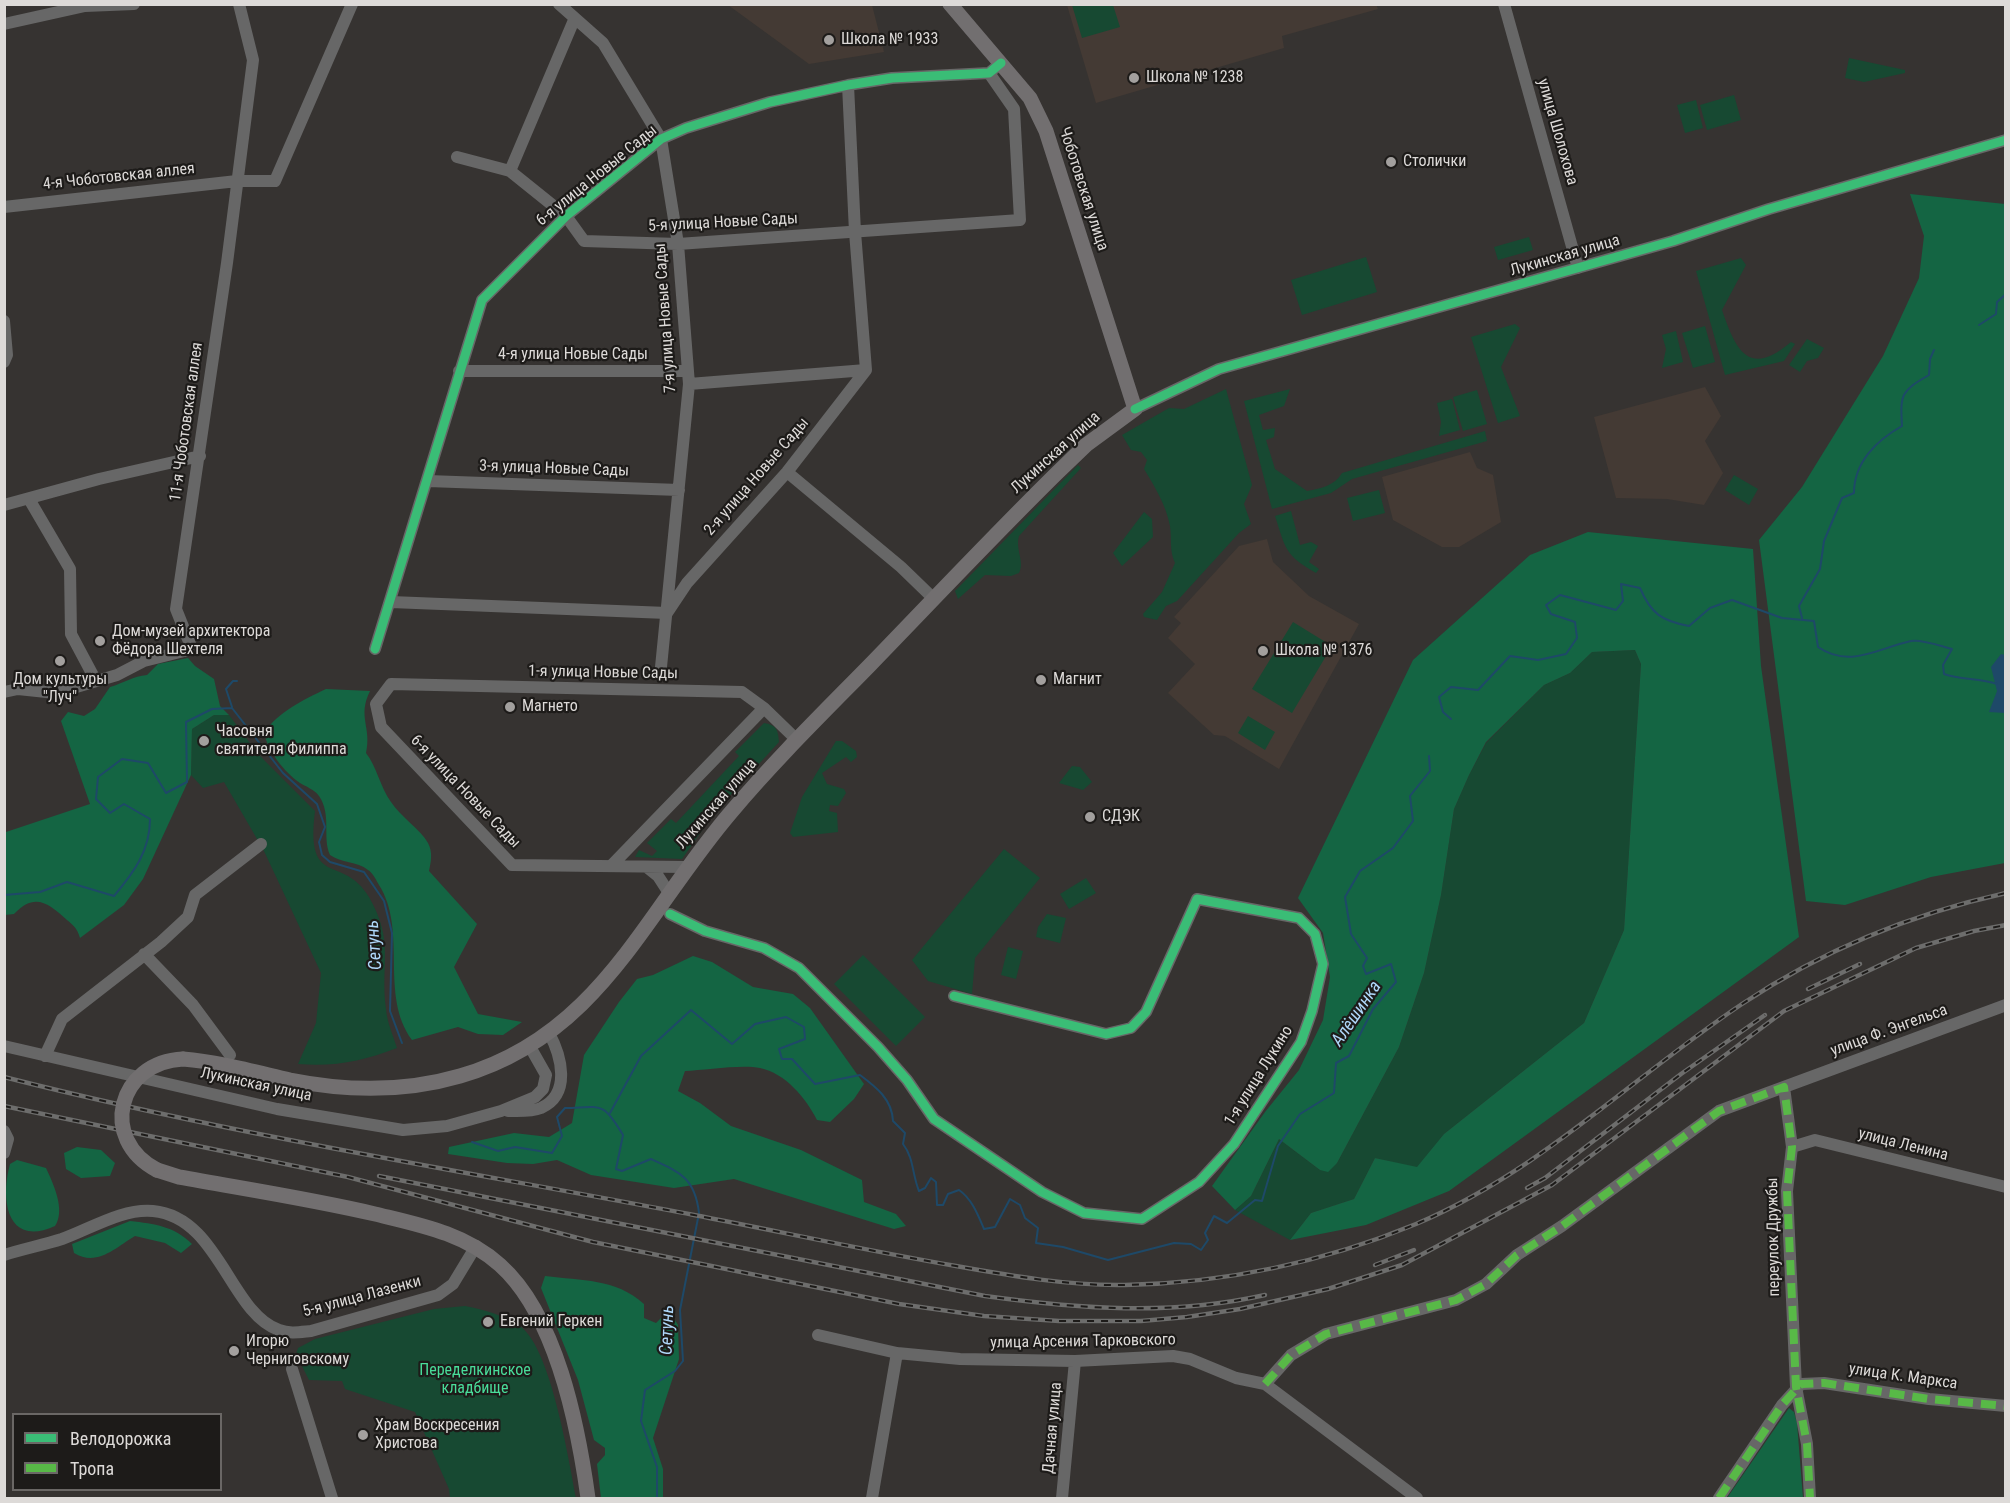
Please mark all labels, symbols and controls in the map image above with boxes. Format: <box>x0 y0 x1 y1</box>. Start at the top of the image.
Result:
place label: Школа № 1933 <box>841 30 938 50</box>
marker: Школа № 1933 <box>822 33 836 47</box>
place label: Школа № 1238 <box>1146 68 1243 88</box>
marker: Школа № 1238 <box>1127 71 1141 85</box>
street label: улица Шолохова <box>1533 76 1581 188</box>
street label: 6-я улица Новые Сады <box>533 121 661 231</box>
street label: Чоботовская улица <box>1054 125 1112 253</box>
place label: Столички <box>1403 152 1466 172</box>
marker: Столички <box>1384 155 1398 169</box>
street label: 4-я Чоботовская аллея <box>42 159 196 195</box>
street label: 5-я улица Новые Сады <box>648 209 798 237</box>
street label: Лукинская улица <box>1508 231 1622 281</box>
street label: 7-я улица Новые Сады <box>651 243 681 393</box>
street label: 11-я Чоботовская аллея <box>166 341 208 503</box>
street label: 4-я улица Новые Сады <box>498 345 648 365</box>
street label: Лукинская улица <box>1007 408 1105 498</box>
street label: 2-я улица Новые Сады <box>701 414 813 540</box>
street label: 3-я улица Новые Сады <box>479 457 629 481</box>
place label: Дом-музей архитектора Фёдора Шехтеля <box>112 622 270 660</box>
marker: Дом-музей архитектора Фёдора Шехтеля <box>93 634 107 648</box>
place label: Школа № 1376 <box>1275 641 1372 661</box>
marker: Школа № 1376 <box>1256 644 1270 658</box>
marker: Дом культуры "Луч" <box>53 654 67 668</box>
street label: 1-я улица Новые Сады <box>528 662 678 684</box>
place label: Дом культуры "Луч" <box>13 670 107 708</box>
place label: Магнит <box>1053 670 1102 690</box>
marker: Магнит <box>1034 673 1048 687</box>
place label: Магнето <box>522 697 578 717</box>
marker: Магнето <box>503 700 517 714</box>
place label: Часовня святителя Филиппа <box>216 722 347 760</box>
street label: 6-я улица Новые Сады <box>406 731 524 853</box>
marker: Часовня святителя Филиппа <box>197 734 211 748</box>
street label: Лукинская улица <box>673 755 761 853</box>
place label: СДЭК <box>1102 807 1140 827</box>
marker: СДЭК <box>1083 810 1097 824</box>
water label: Сетунь <box>362 919 388 971</box>
water label: Алёшинка <box>1327 977 1387 1051</box>
street label: улица Ф. Энгельса <box>1828 1001 1950 1061</box>
street label: 1-я улица Лукино <box>1221 1023 1297 1129</box>
street label: Лукинская улица <box>199 1064 313 1106</box>
street label: улица Ленина <box>1856 1125 1950 1165</box>
street label: переулок Дружбы <box>1763 1177 1785 1297</box>
street label: 5-я улица Лазенки <box>301 1272 423 1322</box>
water label: Сетунь <box>656 1305 680 1355</box>
place label: Евгений Геркен <box>500 1312 602 1332</box>
marker: Евгений Геркен <box>481 1315 495 1329</box>
street label: улица Арсения Тарковского <box>990 1331 1176 1353</box>
place label: Игорю Черниговскому <box>246 1332 349 1370</box>
marker: Игорю Черниговскому <box>227 1344 241 1358</box>
street label: улица К. Маркса <box>1847 1360 1959 1394</box>
park label: Переделкинское кладбище <box>419 1361 531 1399</box>
street label: Дачная улица <box>1039 1381 1067 1475</box>
legend <box>12 1413 222 1491</box>
place label: Храм Воскресения Христова <box>375 1416 500 1454</box>
text: Велодорожка <box>70 1428 171 1449</box>
marker: Храм Воскресения Христова <box>356 1428 370 1442</box>
text: Тропа <box>70 1458 114 1479</box>

